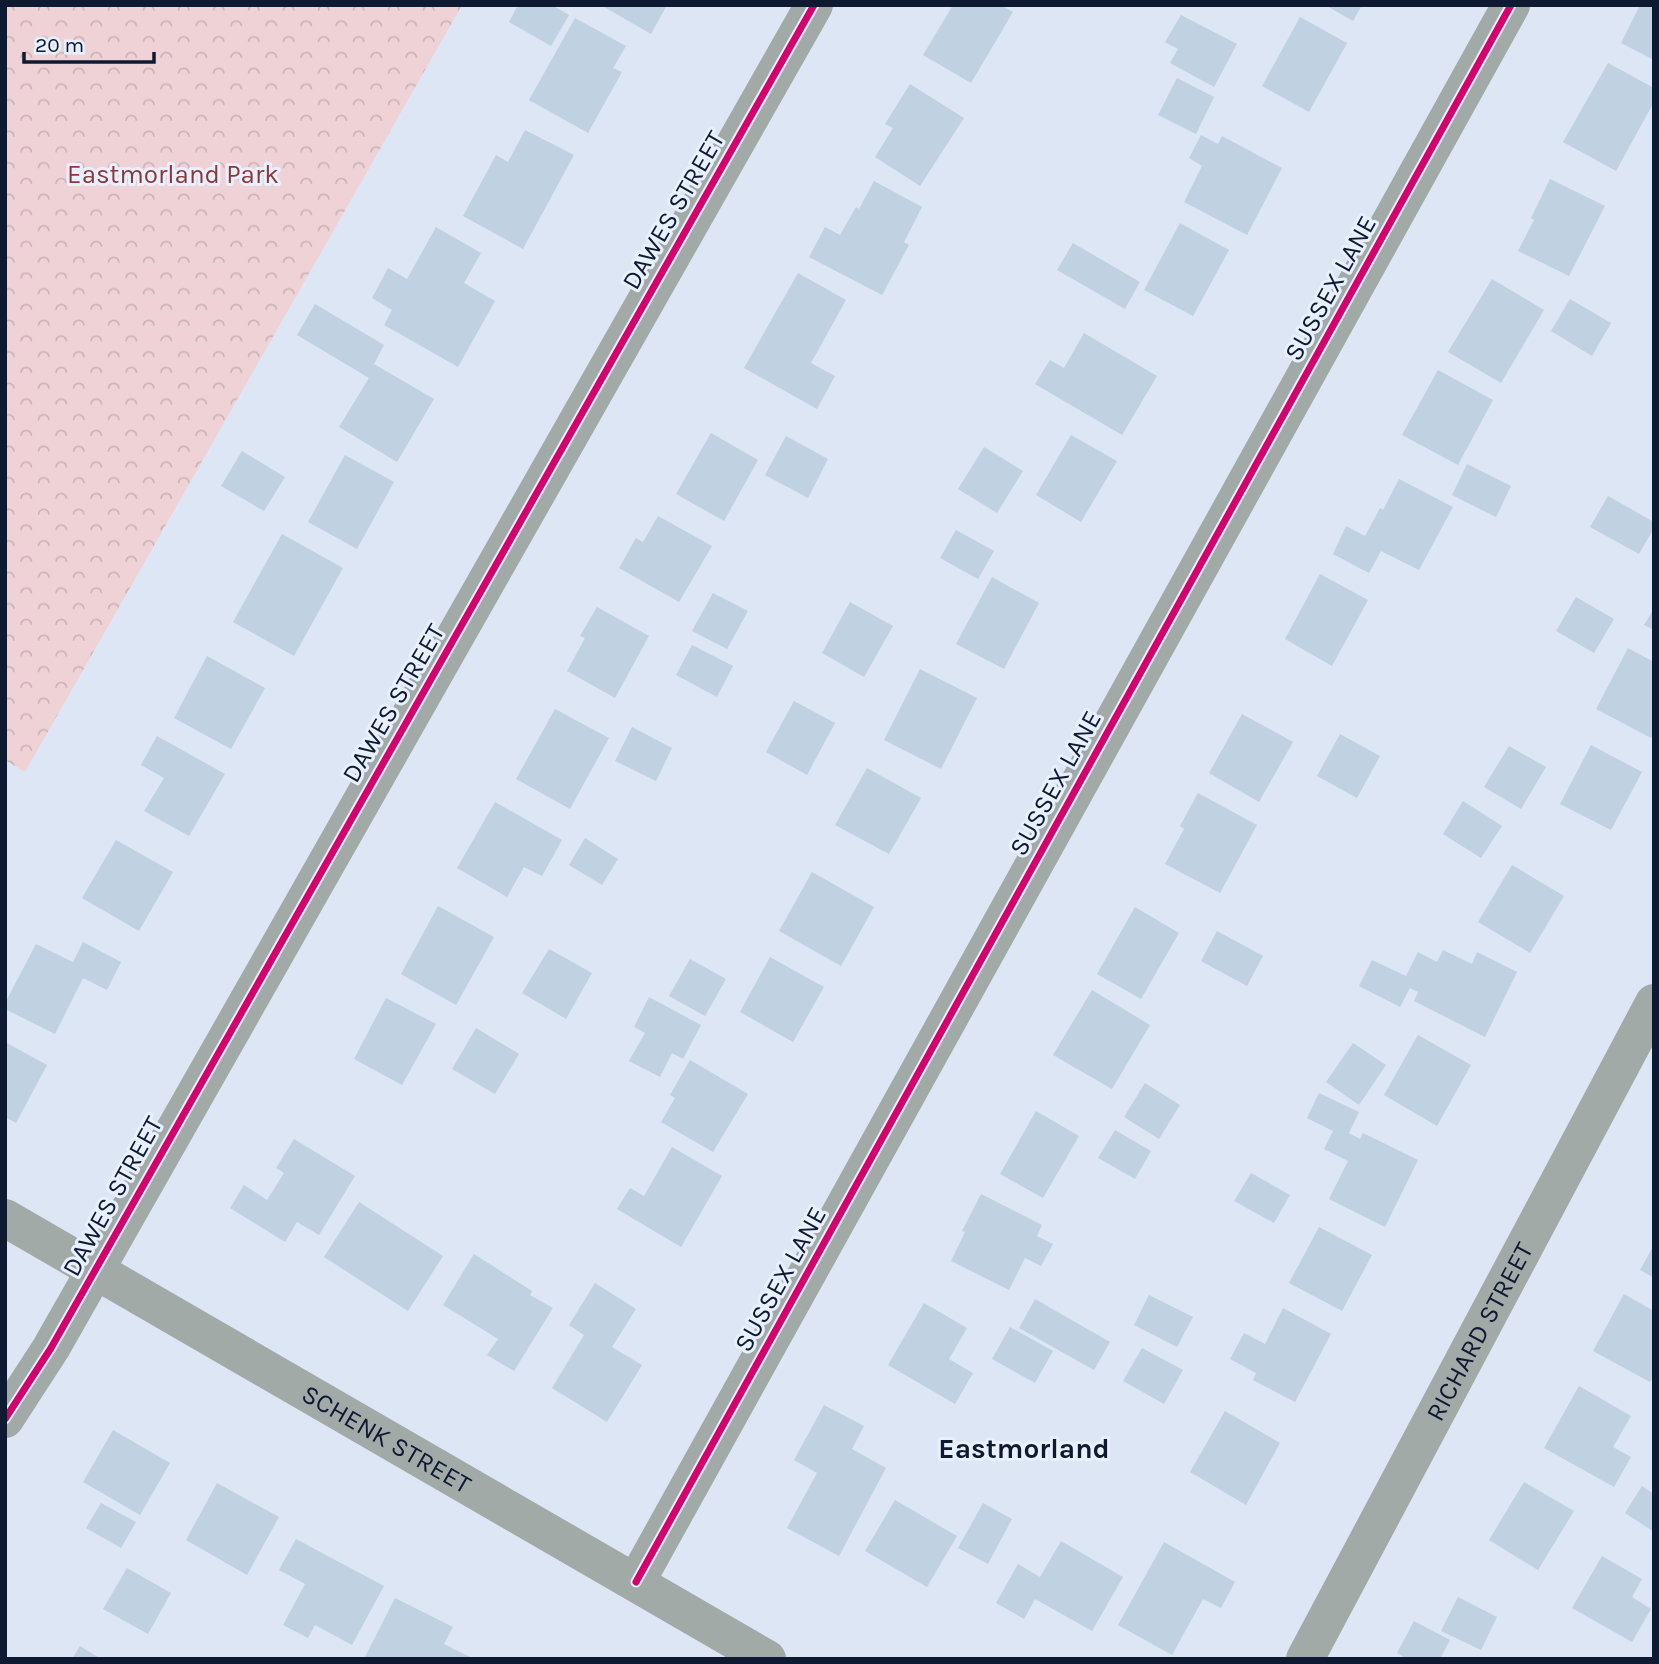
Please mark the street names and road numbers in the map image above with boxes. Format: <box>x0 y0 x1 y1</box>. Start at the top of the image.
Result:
street label: DAWES STREET <box>616 125 731 295</box>
street label: SUSSEX LANE <box>1278 210 1383 366</box>
street label: DAWES STREET <box>336 618 451 788</box>
street label: SUSSEX LANE <box>1003 705 1108 861</box>
street label: DAWES STREET <box>56 1111 169 1282</box>
street label: SUSSEX LANE <box>728 1201 833 1357</box>
street label: RICHARD STREET <box>1420 1237 1540 1426</box>
street label: SCHENK STREET <box>296 1378 477 1500</box>

